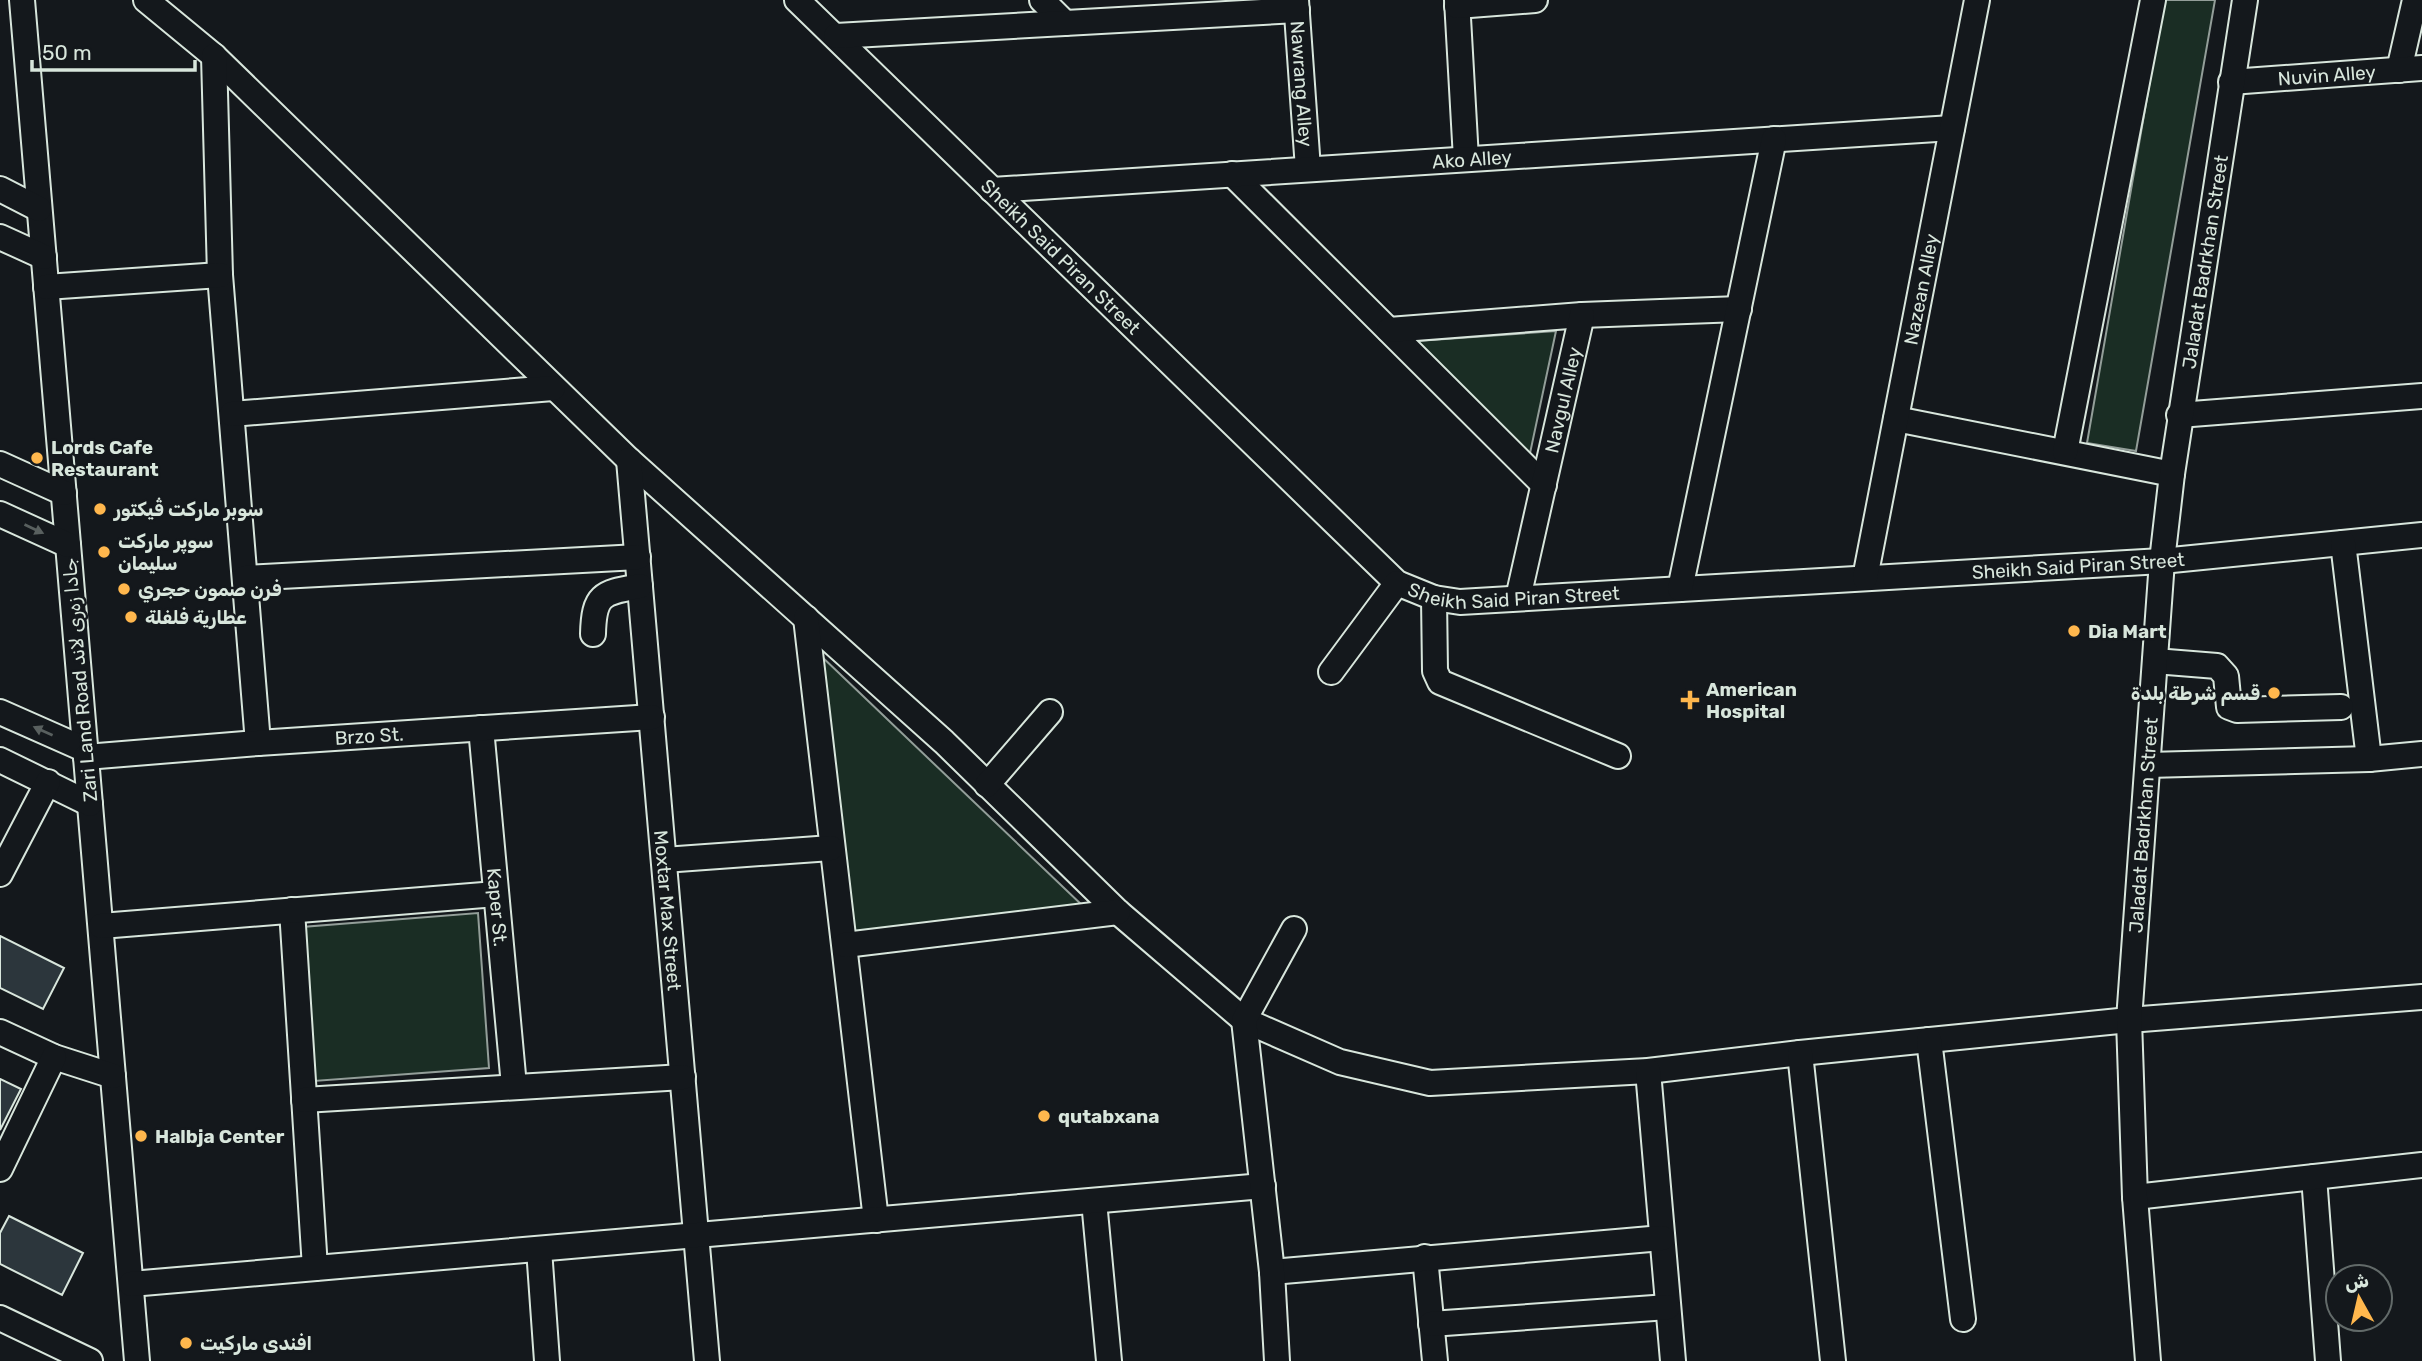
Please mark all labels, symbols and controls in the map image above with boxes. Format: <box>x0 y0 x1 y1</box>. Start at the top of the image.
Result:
street label: Nawrang Alley <box>1286 20 1318 148</box>
scale bar <box>32 28 194 72</box>
text: 50 m <box>42 40 92 65</box>
street label: Nuvin Alley <box>2277 60 2377 90</box>
street label: Ako Alley <box>1431 145 1513 173</box>
street label: Jaladat Badrkhan Street <box>2177 153 2233 370</box>
street label: Sheikh Said Piran Street <box>976 174 1146 339</box>
street label: Nazean Alley <box>1899 232 1943 347</box>
street label: Navgul Alley <box>1540 345 1586 455</box>
place label: Lords Cafe Restaurant <box>51 436 159 481</box>
marker: Lords Cafe Restaurant <box>29 450 45 466</box>
place label: سوبر ماركت ڤيكتور <box>113 497 263 521</box>
marker: سوبر ماركت ڤيكتور <box>92 501 108 517</box>
one-way arrow <box>24 523 44 535</box>
place label: سوپر ماركت سليمان <box>118 530 213 575</box>
marker: سوپر ماركت سليمان <box>96 544 112 560</box>
street label: Sheikh Said Piran Street <box>1971 547 2186 584</box>
street label: Zari Land Road جادا زەری لاند <box>58 557 102 803</box>
street label: Sheikh Said Piran Street <box>1405 577 1621 614</box>
place label: فرن صمون حجري <box>138 578 282 603</box>
marker: فرن صمون حجري <box>116 581 132 597</box>
place label: عطارية فلفلة <box>145 606 247 629</box>
marker: عطارية فلفلة <box>123 609 139 625</box>
place label: Dia Mart <box>2088 620 2167 643</box>
marker: Dia Mart <box>2066 623 2082 639</box>
place label: American Hospital <box>1706 678 1797 723</box>
place label: قسم شرطة بلدة <box>2131 682 2260 706</box>
marker: قسم شرطة بلدة <box>2266 685 2282 701</box>
marker: American Hospital <box>1680 690 1700 710</box>
street label: Jaladat Badrkhan Street <box>2124 716 2162 934</box>
street label: Brzo St. <box>334 722 404 749</box>
one-way arrow <box>33 725 53 737</box>
street label: Moxtar Max Street <box>650 829 686 992</box>
street label: Kaper St. <box>482 867 513 948</box>
place label: qutabxana <box>1058 1105 1160 1128</box>
marker: qutabxana <box>1036 1108 1052 1124</box>
place label: Halbja Center <box>155 1125 285 1148</box>
marker: Halbja Center <box>133 1128 149 1144</box>
north arrow <box>2324 1263 2394 1333</box>
text: ش <box>2343 1269 2370 1295</box>
place label: افندى ماركيت <box>200 1332 312 1355</box>
marker: افندى ماركيت <box>178 1335 194 1351</box>

